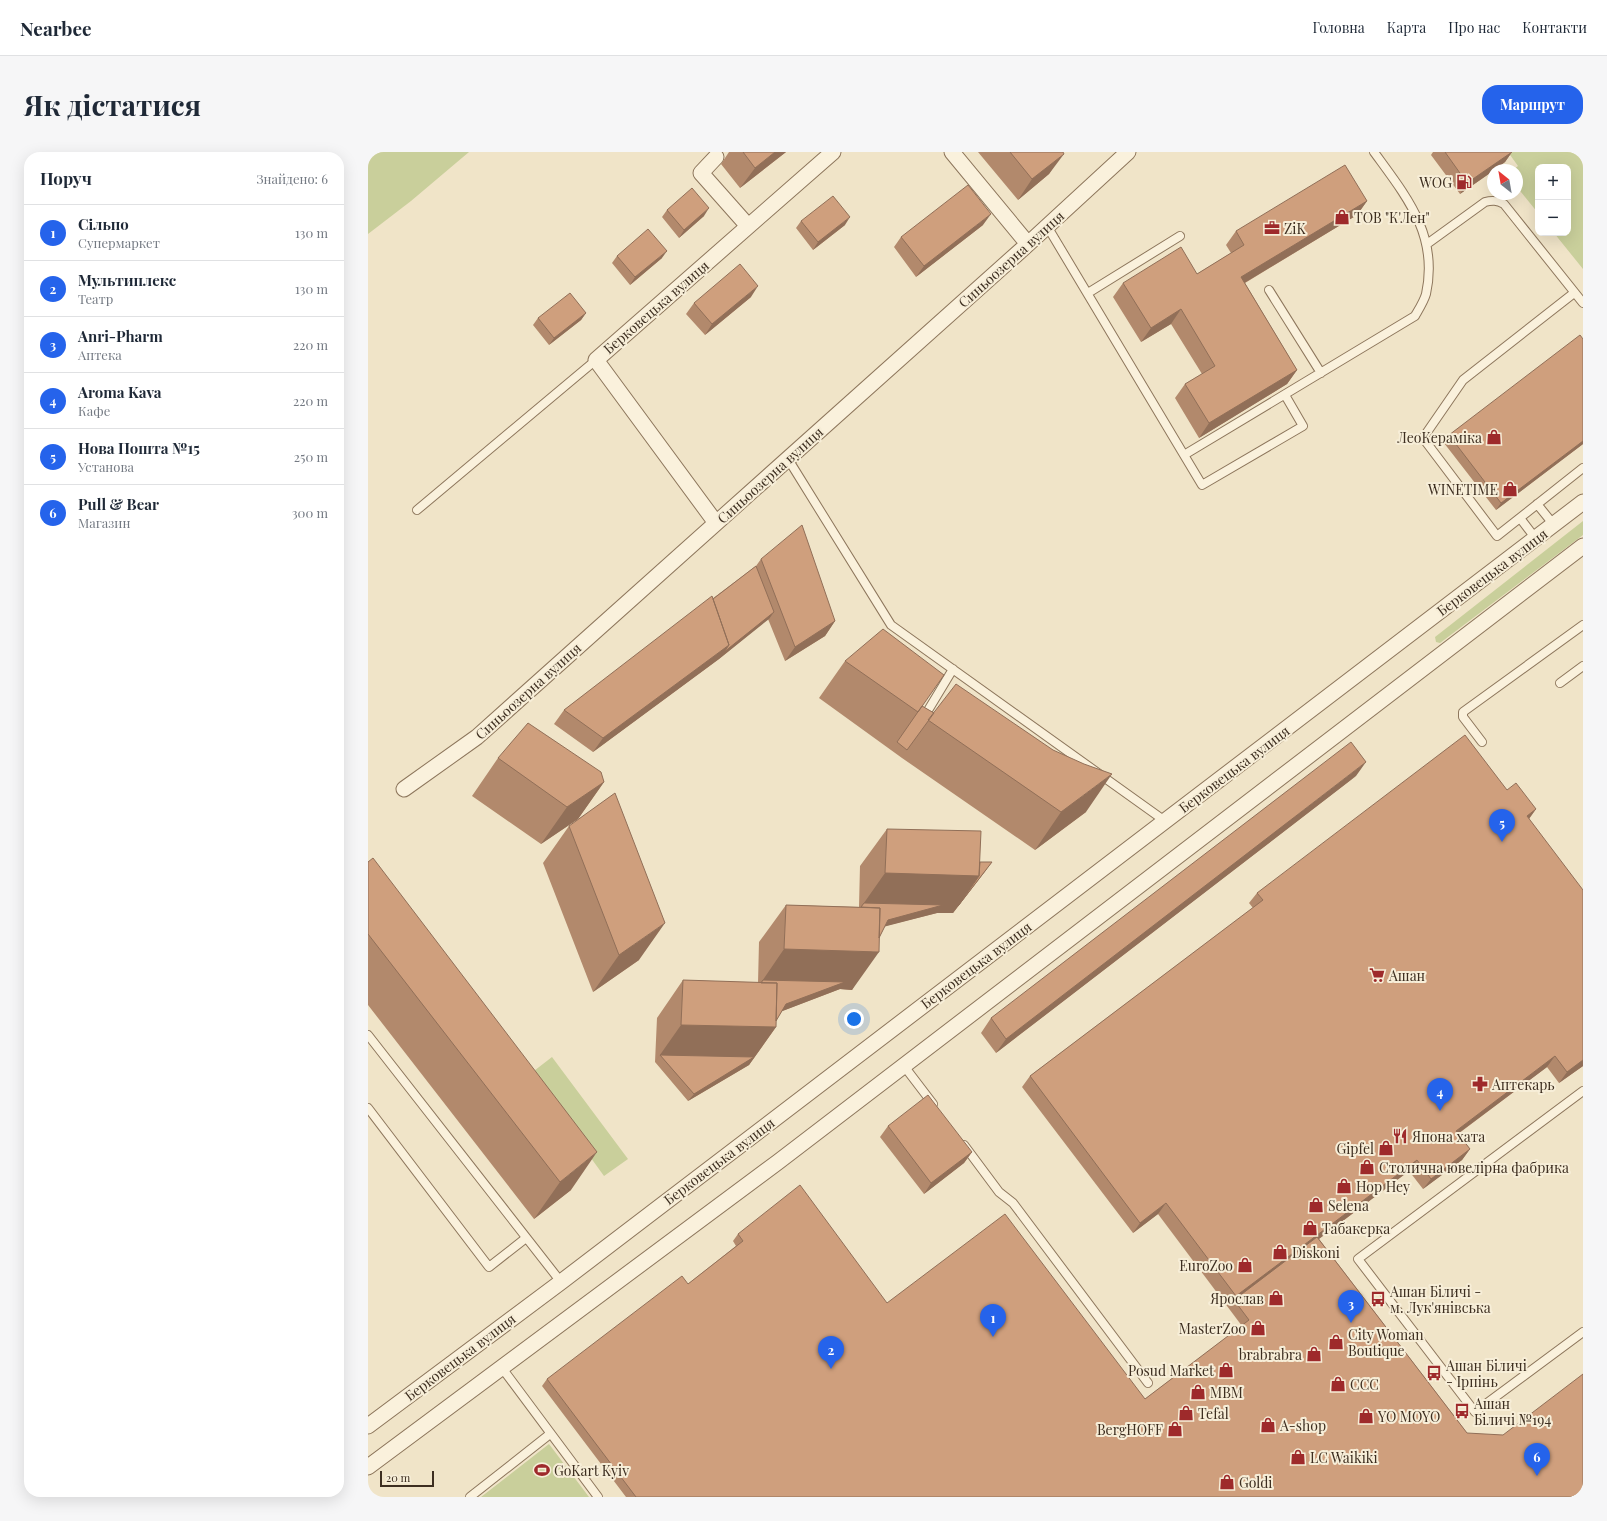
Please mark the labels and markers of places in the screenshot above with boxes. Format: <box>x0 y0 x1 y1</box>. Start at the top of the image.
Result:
place label: WOG <box>1418 173 1452 192</box>
fuel station icon: WOG <box>1455 173 1473 191</box>
shop icon: ТОВ "К'Лен" <box>1333 208 1351 226</box>
place label: ТОВ "К'Лен" <box>1354 208 1430 227</box>
office icon: ZiK <box>1263 219 1281 237</box>
place label: ZiK <box>1284 219 1306 238</box>
place label: ЛеоКераміка <box>1396 428 1482 447</box>
shop icon: ЛеоКераміка <box>1485 428 1503 446</box>
place label: WINETIME <box>1427 480 1498 499</box>
shop icon: WINETIME <box>1501 480 1519 498</box>
pin: 5 <box>1489 809 1515 842</box>
supermarket icon: Ашан <box>1368 966 1386 984</box>
place label: Ашан <box>1388 966 1426 985</box>
pharmacy icon: Аптекарь <box>1471 1075 1489 1093</box>
place label: Аптекарь <box>1491 1075 1555 1094</box>
pin: 4 <box>1427 1078 1453 1111</box>
restaurant icon: Япона хата <box>1391 1127 1409 1145</box>
place label: Япона хата <box>1411 1127 1485 1146</box>
place label: Gipfel <box>1336 1139 1374 1158</box>
shop icon: Gipfel <box>1377 1139 1395 1157</box>
shop icon: Столична ювелірна фабрика <box>1358 1158 1376 1176</box>
place label: Столична ювелірна фабрика <box>1379 1158 1569 1177</box>
shop icon: Hop Hey <box>1335 1177 1353 1195</box>
place label: Hop Hey <box>1356 1177 1410 1196</box>
shop icon: Selena <box>1307 1196 1325 1214</box>
place label: Selena <box>1328 1196 1369 1215</box>
shop icon: Табакерка <box>1301 1219 1319 1237</box>
place label: Табакерка <box>1322 1219 1390 1238</box>
shop icon: Diskoni <box>1271 1243 1289 1261</box>
place label: Diskoni <box>1292 1243 1340 1262</box>
place label: EuroZoo <box>1179 1256 1233 1275</box>
shop icon: EuroZoo <box>1236 1256 1254 1274</box>
place label: Ашан Біличі - м. Лук'янівська <box>1389 1282 1491 1317</box>
place label: Ярослав <box>1209 1289 1264 1308</box>
shop icon: Ярослав <box>1267 1289 1285 1307</box>
pin: 3 <box>1338 1290 1364 1323</box>
bus stop icon: Ашан Біличі - м. Лук'янівська <box>1369 1290 1387 1308</box>
pin: 1 <box>980 1304 1006 1337</box>
place label: MasterZoo <box>1179 1319 1246 1338</box>
shop icon: MasterZoo <box>1249 1319 1267 1337</box>
place label: City Woman Boutique <box>1348 1325 1424 1360</box>
shop icon: City Woman Boutique <box>1327 1333 1345 1351</box>
pin: 2 <box>818 1336 844 1369</box>
place label: brabrabra <box>1239 1345 1302 1364</box>
shop icon: brabrabra <box>1305 1345 1323 1363</box>
place label: Ашан Біличі - Ірпінь <box>1445 1356 1527 1391</box>
place label: Posud Market <box>1128 1361 1215 1380</box>
shop icon: Posud Market <box>1217 1361 1235 1379</box>
bus stop icon: Ашан Біличі - Ірпінь <box>1425 1364 1443 1382</box>
shop icon: ССС <box>1329 1375 1347 1393</box>
place label: ССС <box>1350 1375 1379 1394</box>
shop icon: MBM <box>1189 1383 1207 1401</box>
place label: MBM <box>1210 1383 1243 1402</box>
place label: Ашан Біличі №194 <box>1473 1394 1551 1429</box>
bus stop icon: Ашан Біличі №194 <box>1453 1402 1471 1420</box>
shop icon: Tefal <box>1177 1404 1195 1422</box>
place label: Tefal <box>1198 1404 1229 1423</box>
shop icon: YO MOYO <box>1357 1407 1375 1425</box>
place label: YO MOYO <box>1377 1407 1440 1426</box>
shop icon: A-shop <box>1259 1416 1277 1434</box>
place label: A-shop <box>1279 1416 1326 1435</box>
place label: BergHOFF <box>1097 1420 1163 1439</box>
shop icon: BergHOFF <box>1166 1420 1184 1438</box>
pin: 6 <box>1524 1443 1550 1476</box>
shop icon: LC Waikiki <box>1289 1448 1307 1466</box>
place label: LC Waikiki <box>1310 1448 1378 1467</box>
sports icon: GoKart Kyiv <box>533 1461 551 1479</box>
place label: GoKart Kyiv <box>554 1461 629 1480</box>
shop icon: Goldi <box>1218 1473 1236 1491</box>
place label: Goldi <box>1239 1473 1272 1492</box>

